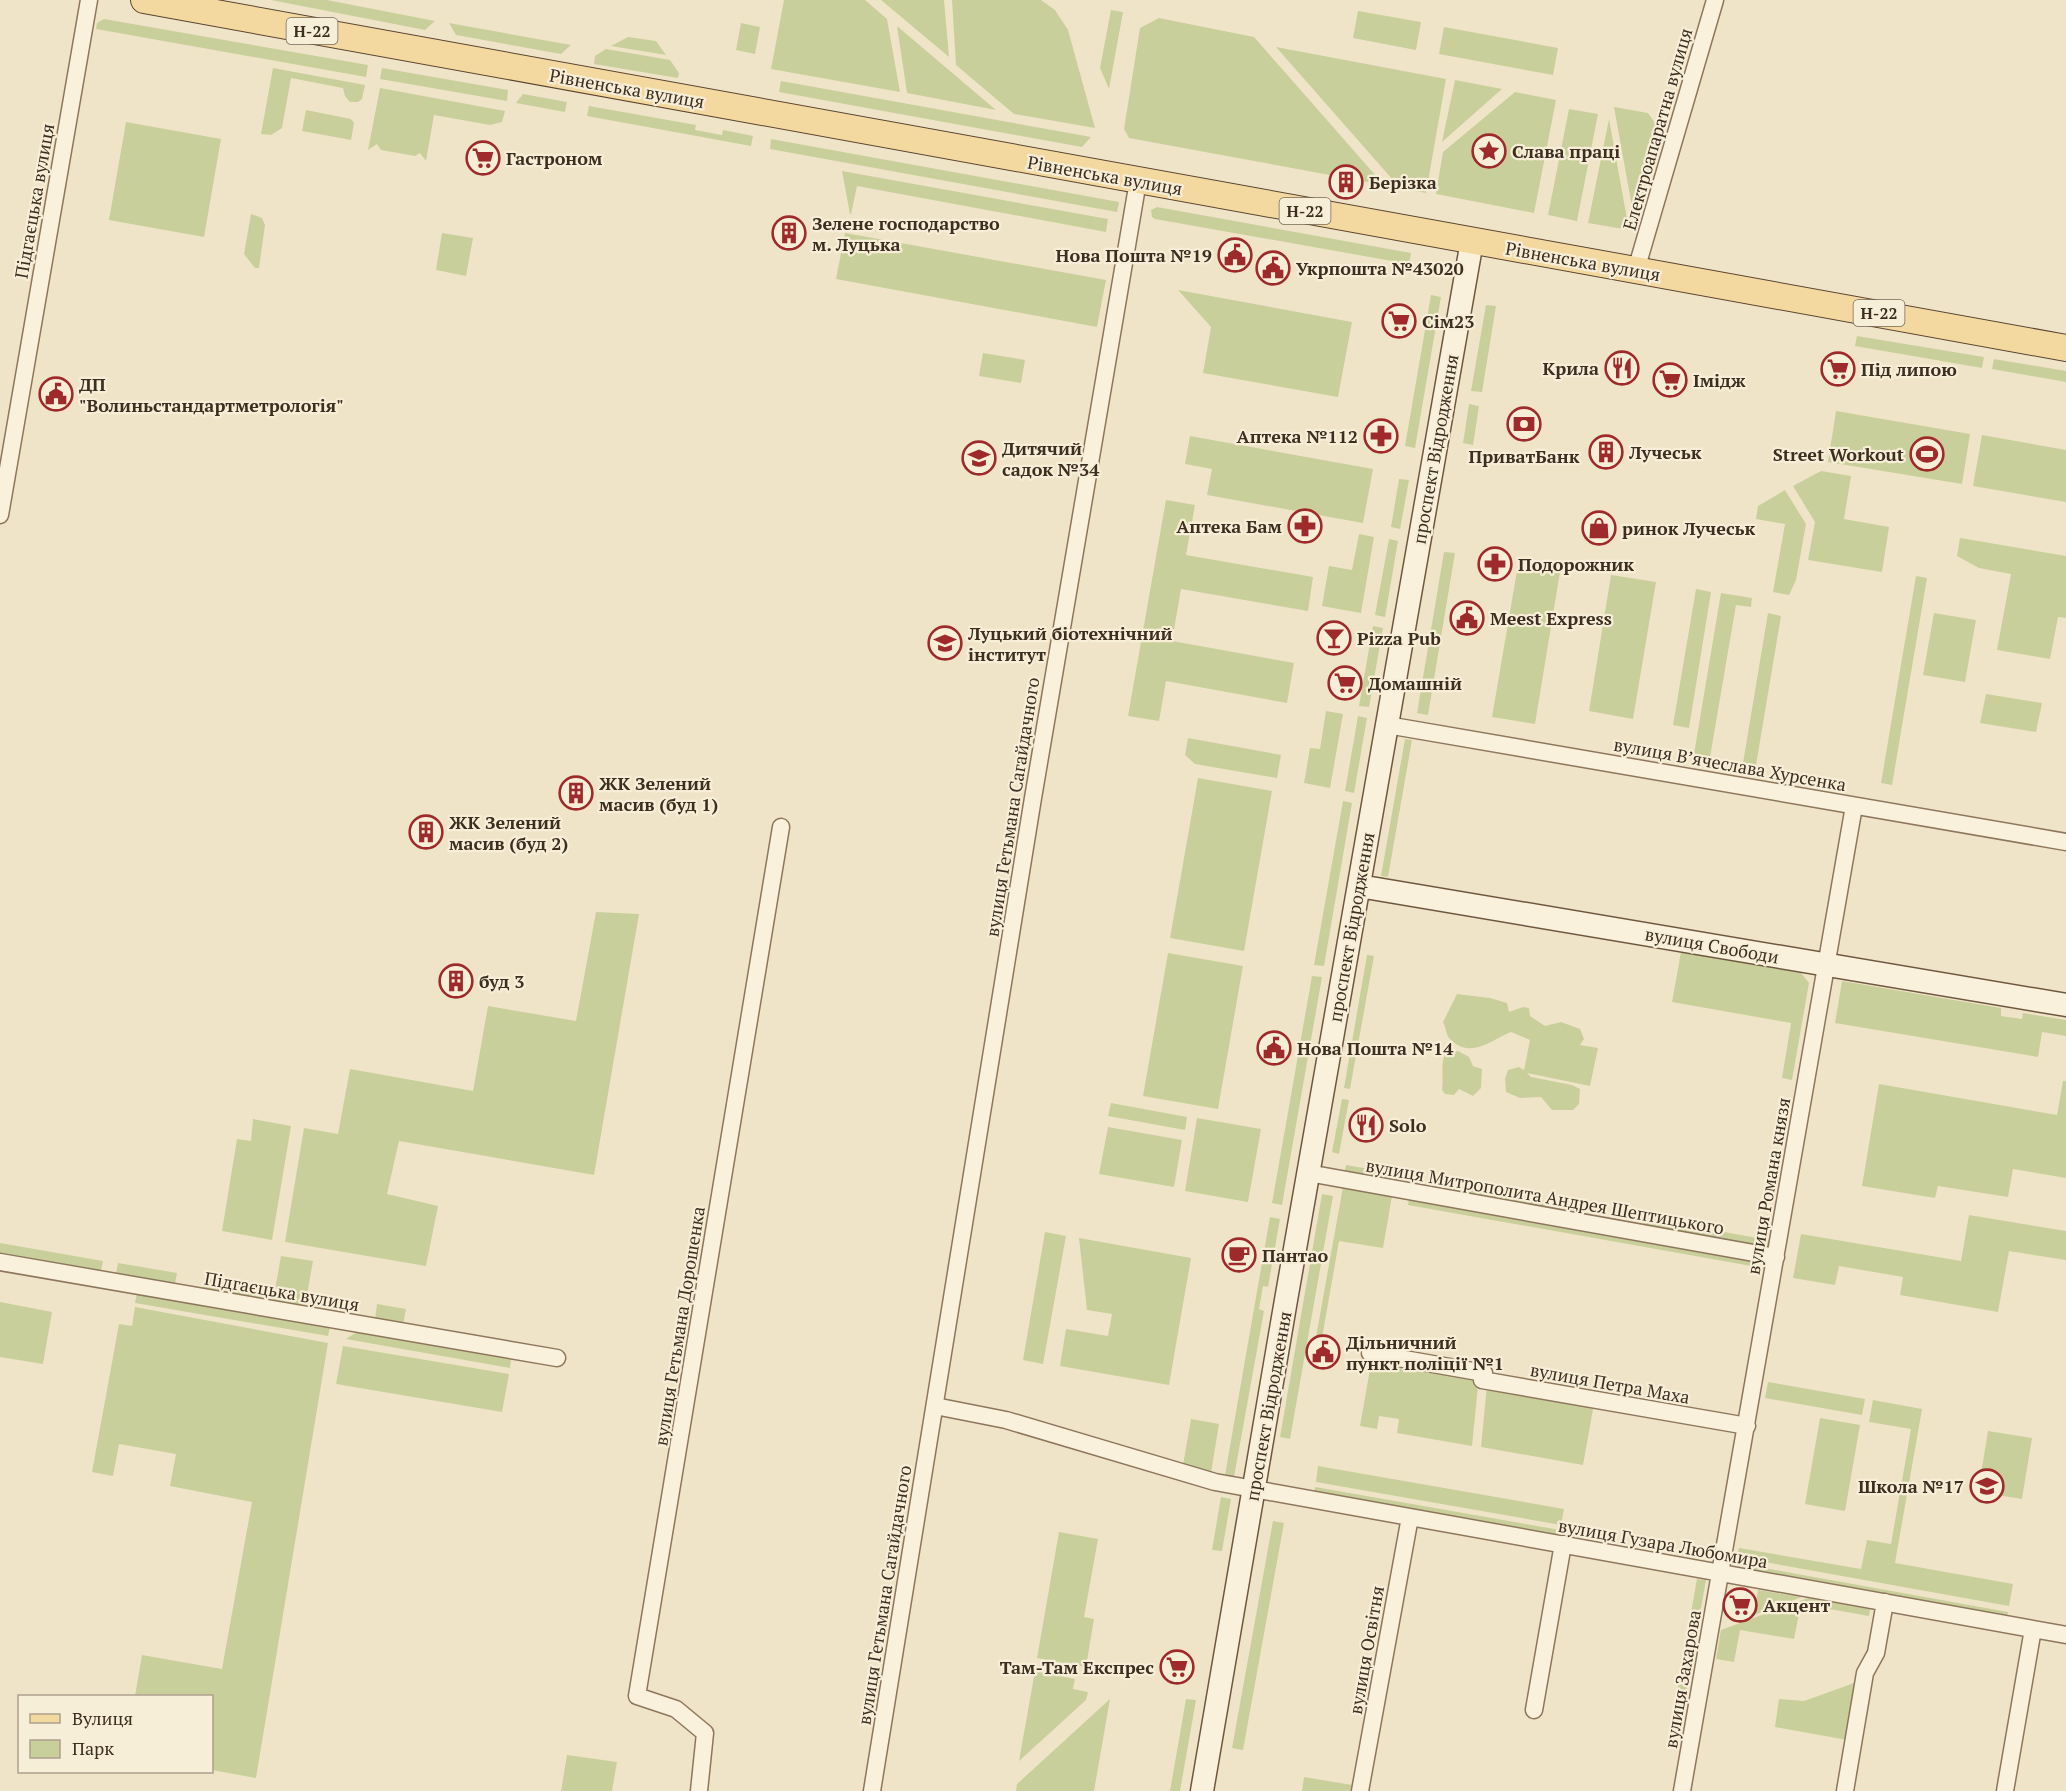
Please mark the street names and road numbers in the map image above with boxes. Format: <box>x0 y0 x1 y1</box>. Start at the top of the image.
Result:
road number: Н-22 <box>286 18 338 44</box>
street label: Електроапаратна вулиця <box>1617 25 1697 233</box>
street label: Рівненська вулиця <box>548 63 706 113</box>
street label: Підгаєцька вулиця <box>9 122 59 280</box>
street label: Рівненська вулиця <box>1026 150 1184 200</box>
road number: Н-22 <box>1280 198 1330 224</box>
street label: Рівненська вулиця <box>1504 236 1662 286</box>
road number: Н-22 <box>1854 300 1904 326</box>
street label: проспект Відродження <box>1406 352 1464 546</box>
street label: вулиця Гетьмана Сагайдачного <box>980 675 1044 939</box>
street label: вулиця Вʼячеслава Хурсенка <box>1612 732 1848 796</box>
street label: проспект Відродження <box>1322 830 1380 1024</box>
street label: вулиця Свободи <box>1643 921 1781 969</box>
street label: вулиця Романа князя <box>1741 1096 1795 1276</box>
street label: вулиця Митрополита Андрея Шептицького <box>1364 1153 1726 1239</box>
street label: вулиця Гетьмана Дорошенка <box>648 1205 710 1447</box>
street label: Підгаєцька вулиця <box>203 1266 361 1316</box>
street label: проспект Відродження <box>1239 1309 1297 1503</box>
street label: вулиця Петра Маха <box>1528 1357 1692 1409</box>
street label: вулиця Гетьмана Сагайдачного <box>852 1463 916 1727</box>
street label: вулиця Гузара Любомира <box>1556 1513 1770 1573</box>
street label: вулиця Освітня <box>1343 1584 1389 1716</box>
street label: вулиця Захарова <box>1658 1608 1706 1750</box>

